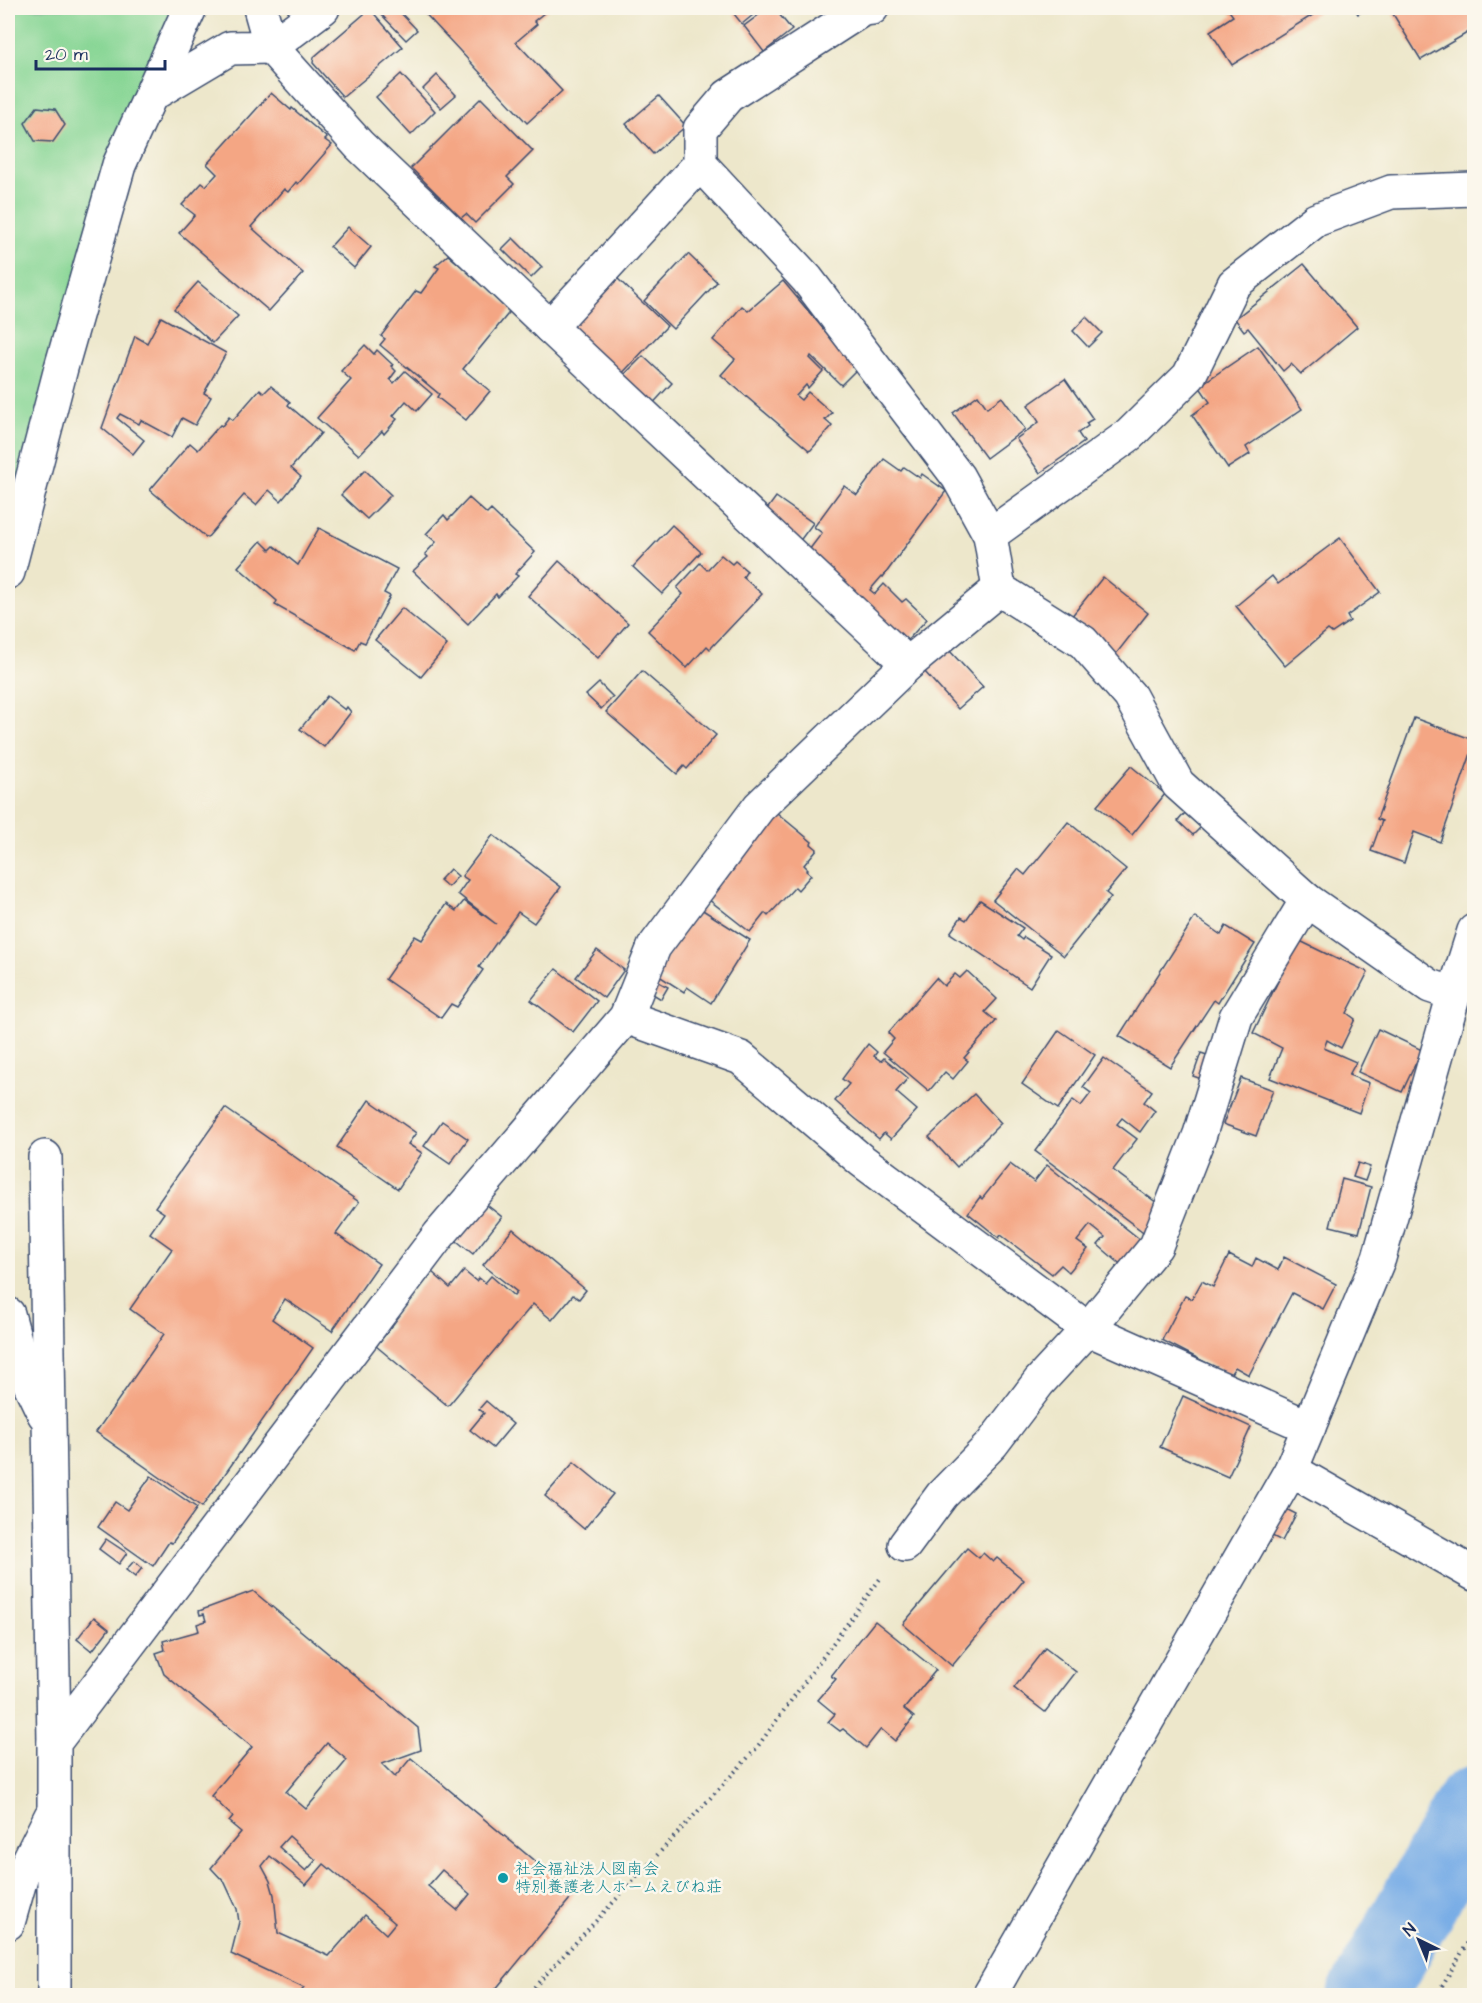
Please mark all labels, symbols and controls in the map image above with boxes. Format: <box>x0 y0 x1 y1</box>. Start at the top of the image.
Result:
scale bar <box>36 33 165 71</box>
text: 20 m <box>45 42 88 67</box>
place label: 社会福祉法人図南会 特別養護老人ホームえびね荘 <box>515 1858 722 1898</box>
marker: 社会福祉法人図南会 特別養護老人ホームえびね荘 <box>496 1871 510 1885</box>
north arrow <box>1389 1910 1449 1970</box>
text: N <box>1398 1918 1421 1941</box>

